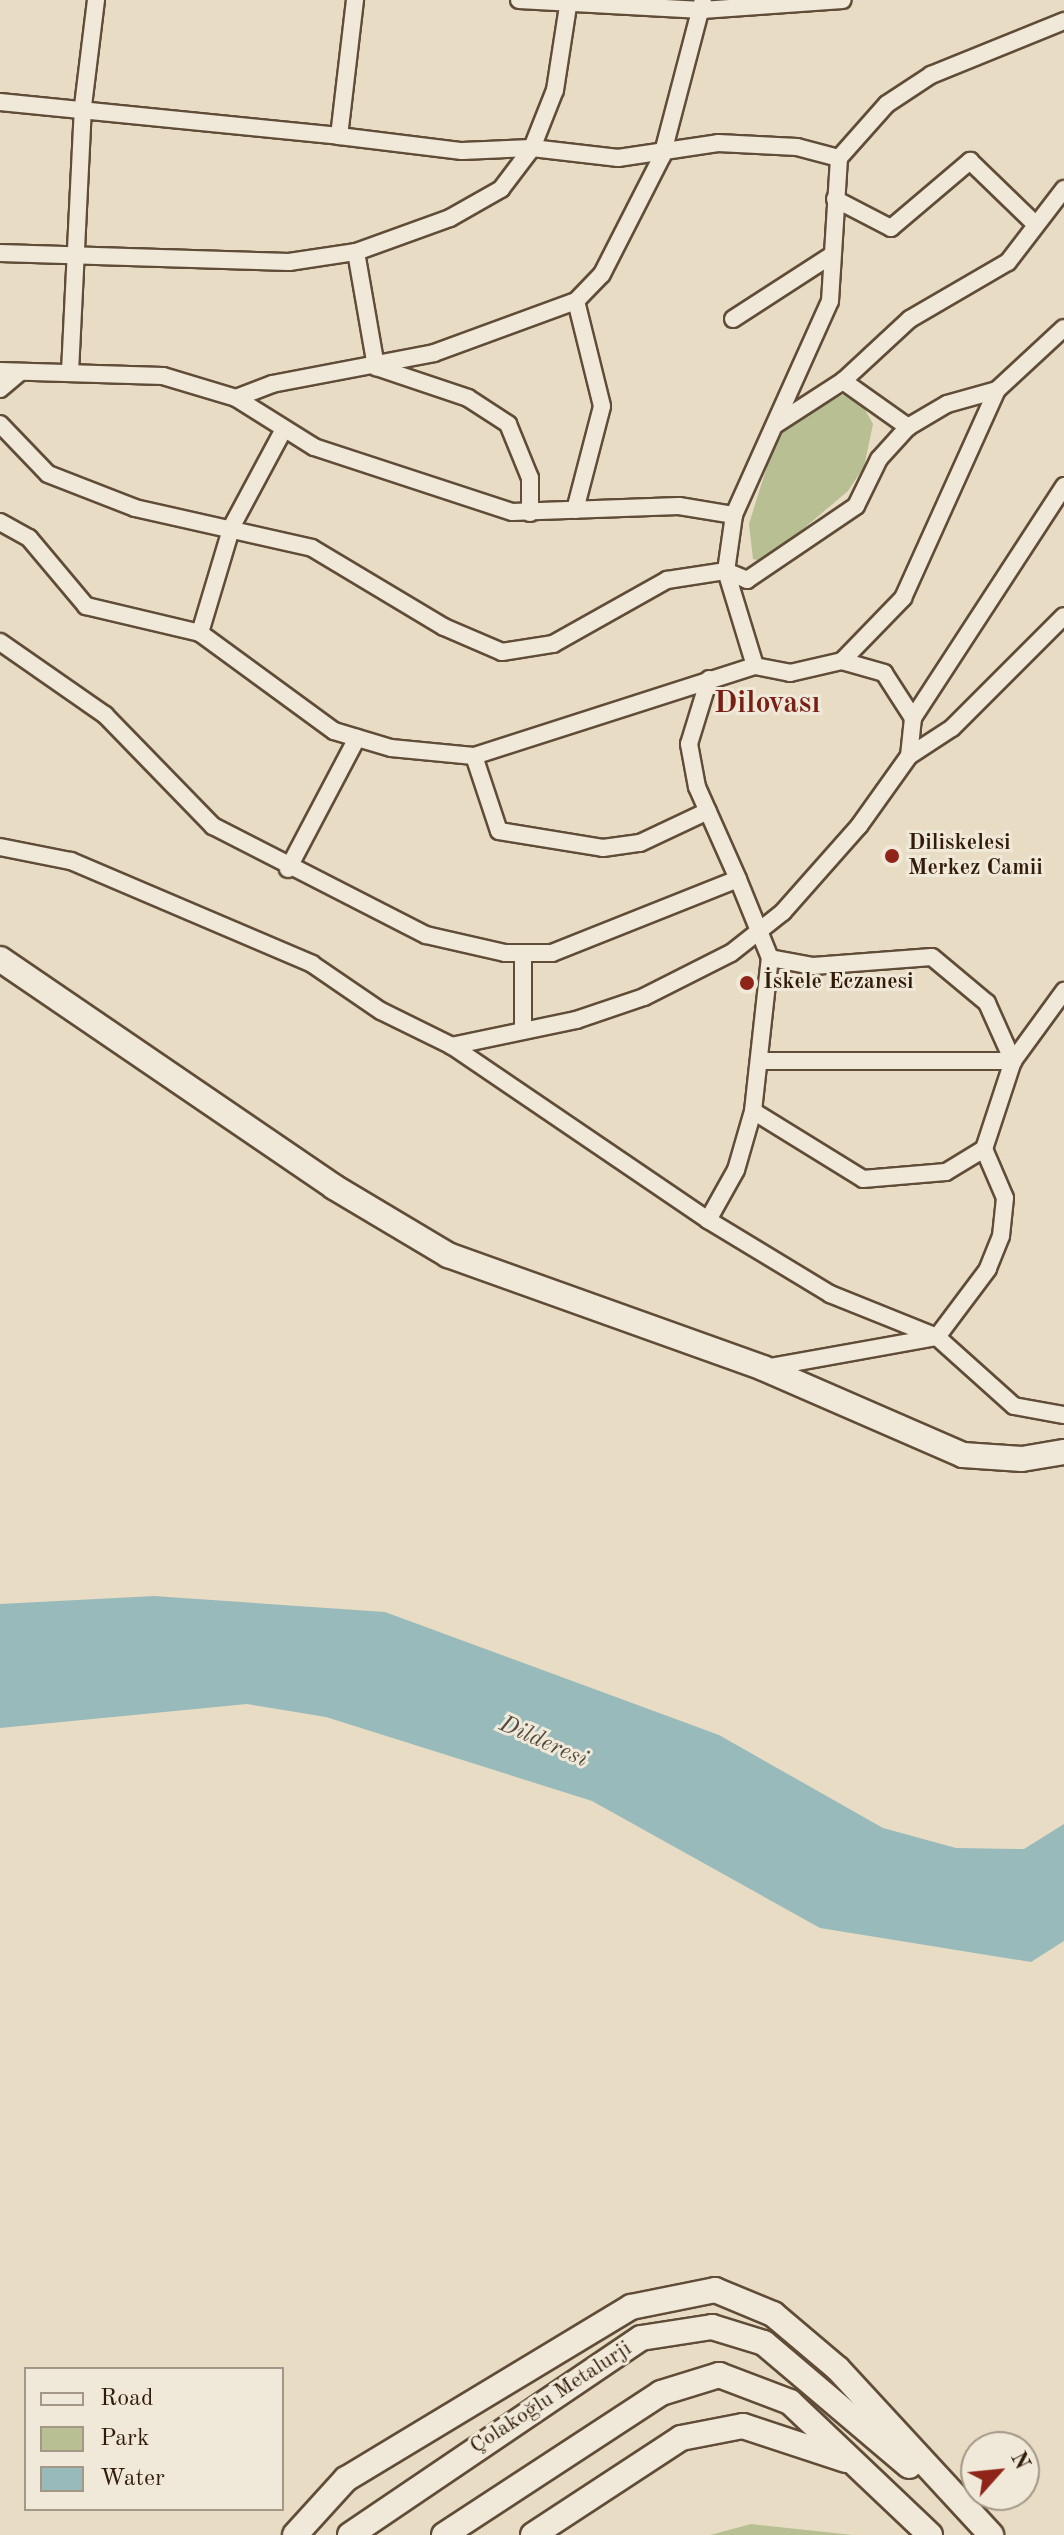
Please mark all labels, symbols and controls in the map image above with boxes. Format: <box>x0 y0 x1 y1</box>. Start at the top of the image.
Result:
district label: Dilovası <box>714 686 820 722</box>
place label: Diliskelesi Merkez Camii <box>908 830 1043 882</box>
marker: Diliskelesi Merkez Camii <box>883 847 901 865</box>
place label: İskele Eczanesi <box>763 970 914 996</box>
marker: İskele Eczanesi <box>738 974 756 992</box>
water label: Dilderesi <box>494 1711 592 1775</box>
street label: Çolakoğlu Metalurji <box>465 2336 637 2460</box>
legend <box>24 2367 284 2511</box>
text: Road <box>100 2387 153 2411</box>
text: Park <box>100 2427 149 2451</box>
north arrow <box>960 2431 1040 2511</box>
text: N <box>1006 2449 1033 2473</box>
text: Water <box>100 2467 165 2491</box>

